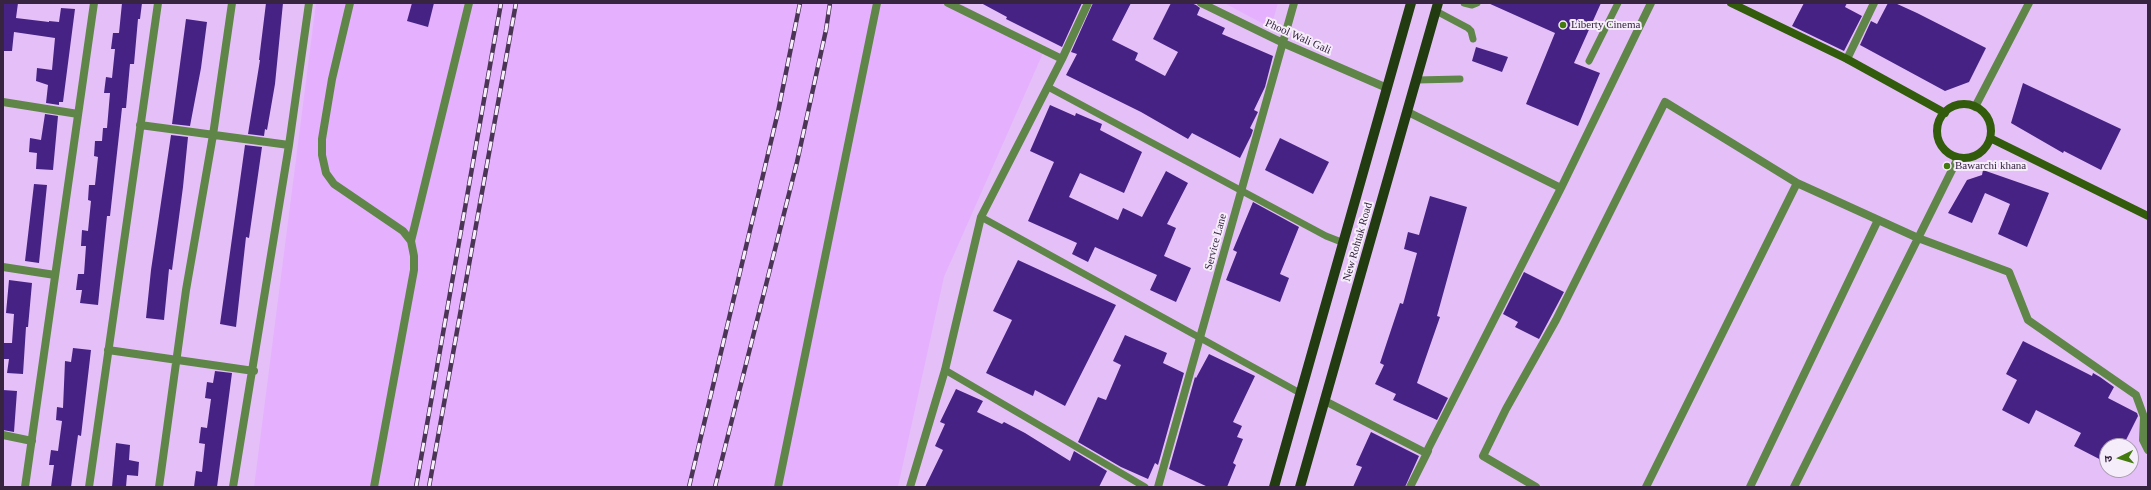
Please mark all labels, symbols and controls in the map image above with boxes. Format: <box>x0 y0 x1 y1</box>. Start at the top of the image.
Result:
street label: Phool Wali Gali <box>1263 17 1333 57</box>
place label: Liberty Cinema <box>1571 18 1640 32</box>
marker: Liberty Cinema <box>1558 20 1568 30</box>
place label: Bawarchi khana <box>1955 159 2026 173</box>
marker: Bawarchi khana <box>1942 161 1952 171</box>
street label: New Rohtak Road <box>1340 201 1376 283</box>
street label: Service Lane <box>1202 212 1230 272</box>
north arrow <box>2099 438 2139 478</box>
text: उ <box>2102 455 2114 463</box>

